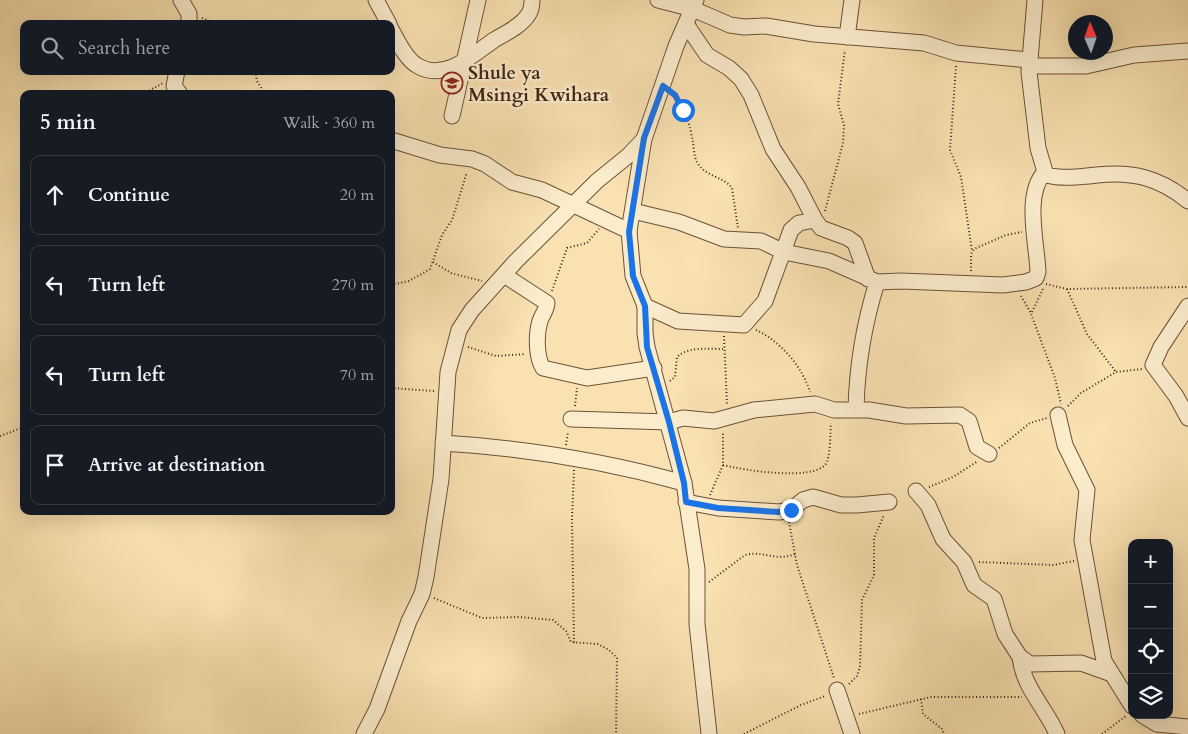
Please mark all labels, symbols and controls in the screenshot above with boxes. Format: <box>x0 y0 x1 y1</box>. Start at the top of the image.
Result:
north arrow <box>1068 15 1113 60</box>
search box <box>20 20 395 75</box>
icon: search <box>38 34 66 62</box>
text: Search here <box>78 35 170 61</box>
place label: Shule ya Msingi Kwihara <box>468 60 610 108</box>
school or university icon: Shule ya Msingi Kwihara <box>440 71 464 95</box>
route start <box>672 99 695 122</box>
text: 5 min <box>40 108 96 137</box>
text: Walk · 360 m <box>283 112 375 134</box>
icon: ahead <box>41 181 69 209</box>
text: Continue <box>88 182 170 208</box>
text: 20 m <box>340 184 374 206</box>
icon: left <box>41 271 69 299</box>
text: Turn left <box>88 272 165 298</box>
text: 270 m <box>332 274 374 296</box>
icon: left <box>41 361 69 389</box>
text: Turn left <box>88 362 165 388</box>
text: 70 m <box>340 364 374 386</box>
icon: arrive <box>41 451 69 479</box>
text: Arrive at destination <box>88 452 265 478</box>
route end <box>780 499 803 522</box>
map controls <box>1128 539 1173 719</box>
button: + <box>1128 539 1173 584</box>
button: − <box>1128 584 1173 629</box>
button: locate <box>1128 629 1173 674</box>
button: layers <box>1128 674 1173 719</box>

